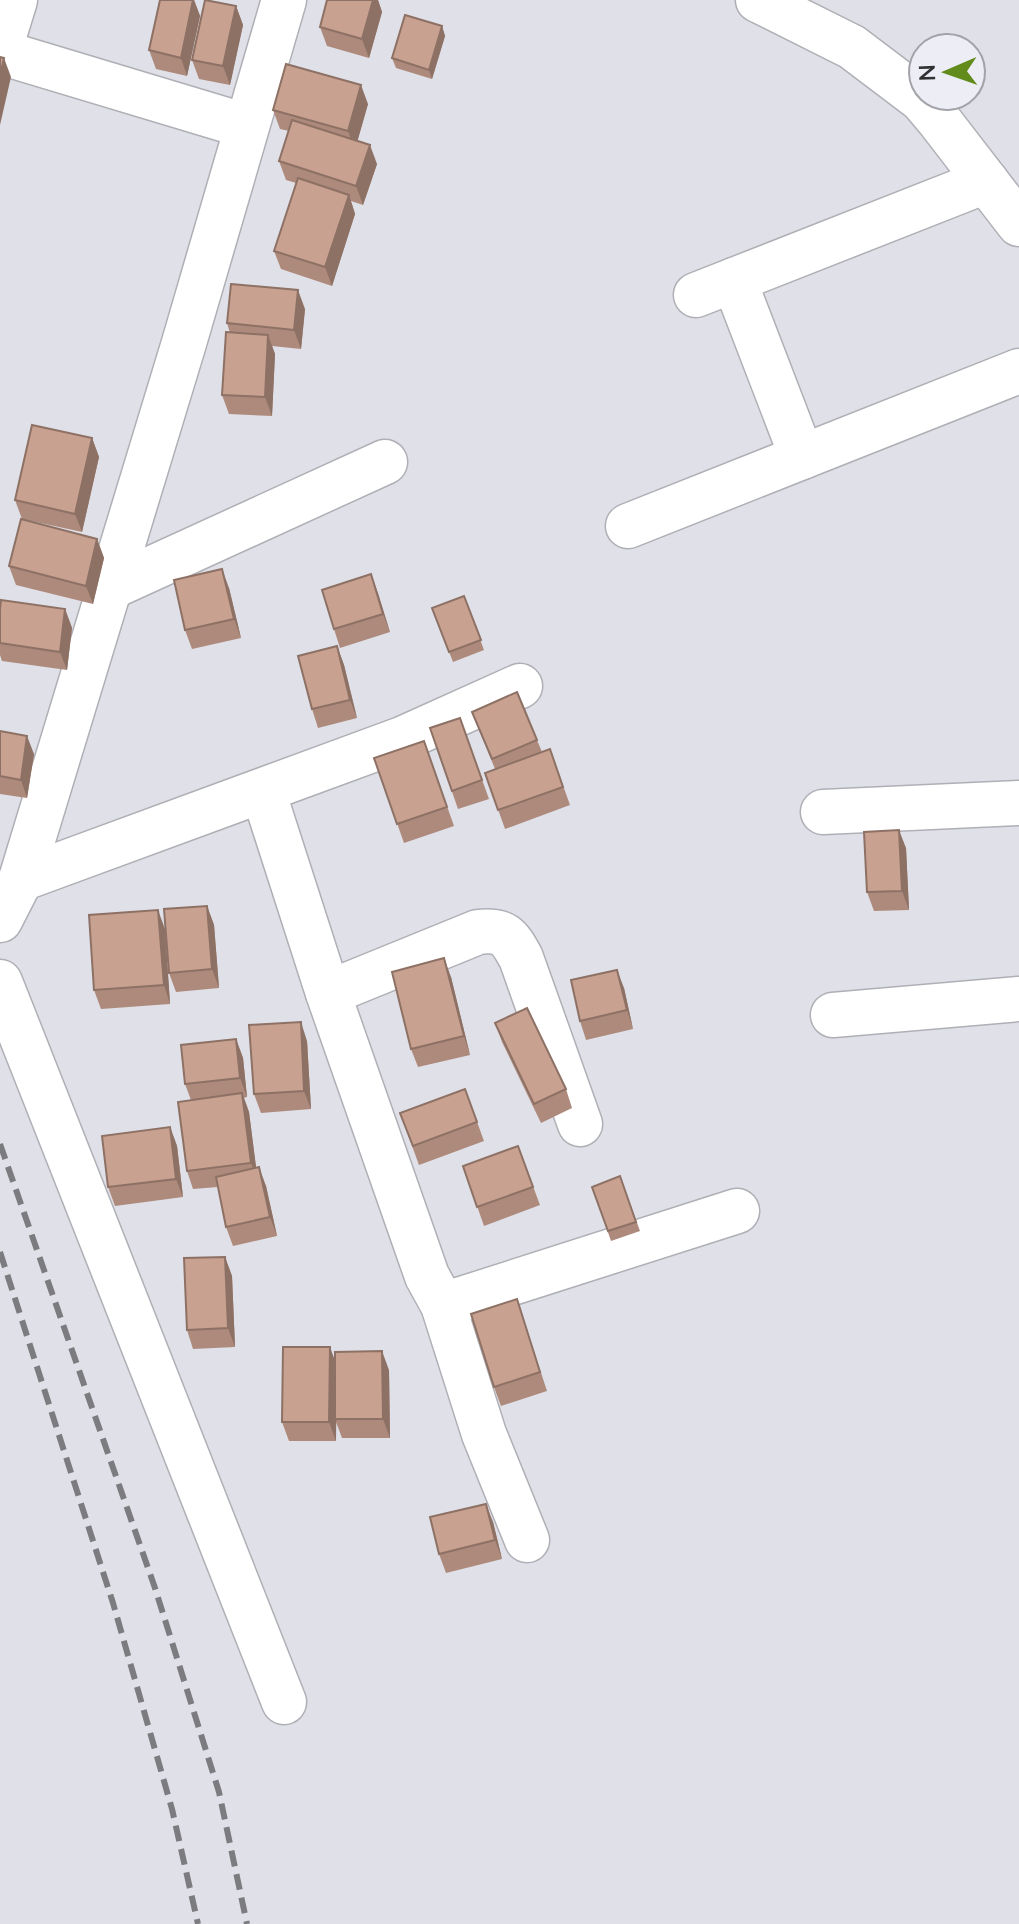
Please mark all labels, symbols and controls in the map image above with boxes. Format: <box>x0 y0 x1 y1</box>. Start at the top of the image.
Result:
north arrow <box>907 32 987 112</box>
text: N <box>913 64 940 82</box>

